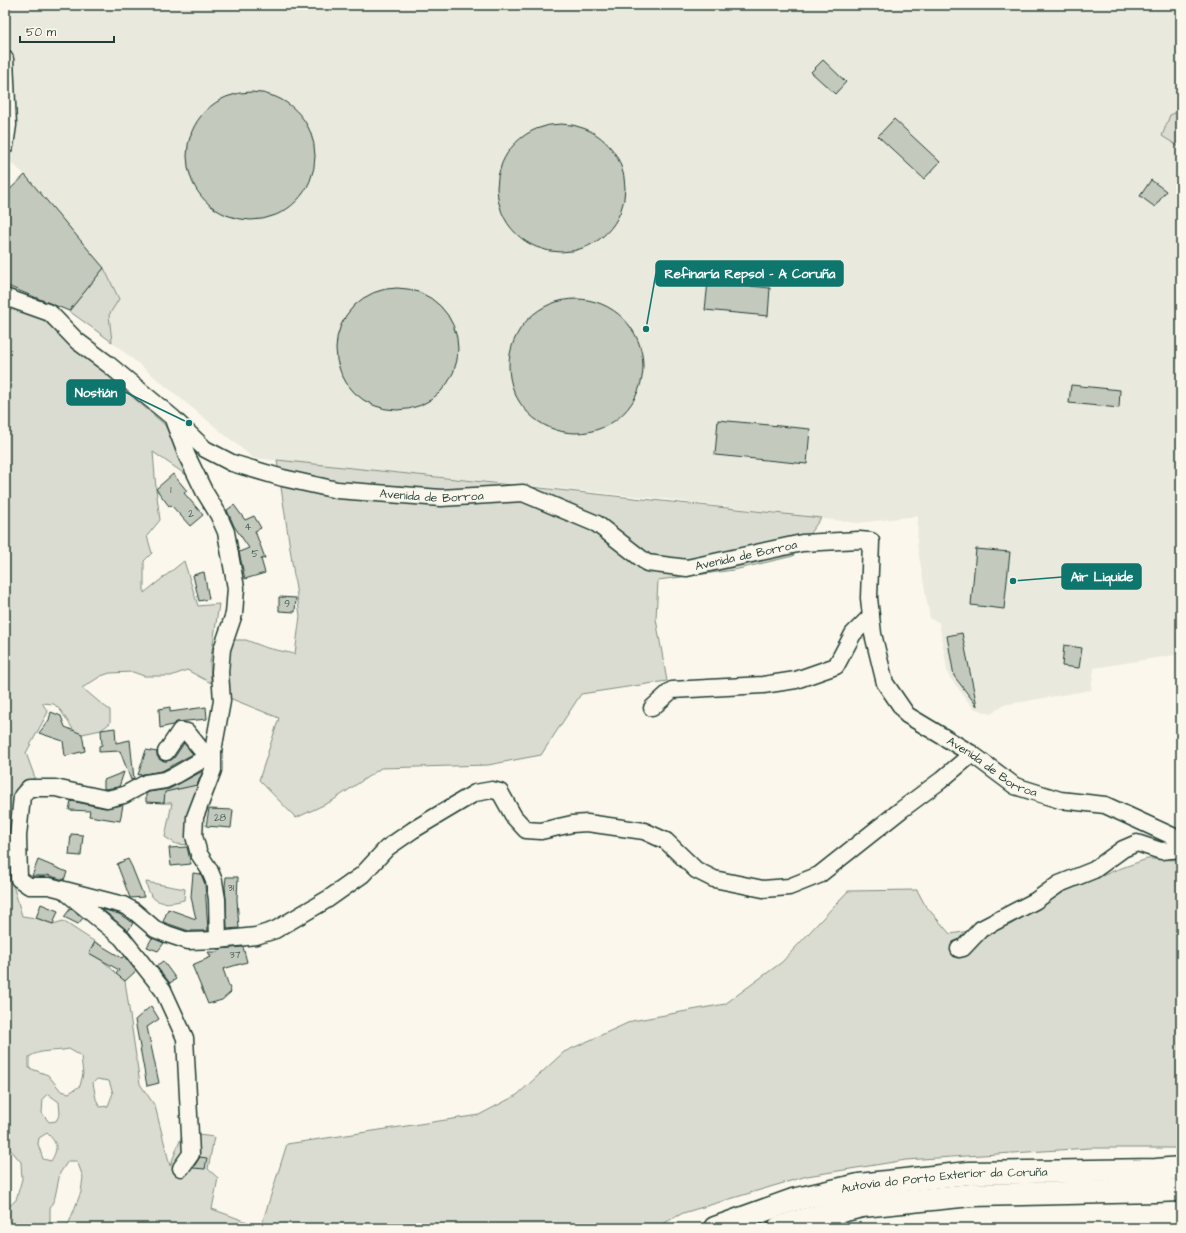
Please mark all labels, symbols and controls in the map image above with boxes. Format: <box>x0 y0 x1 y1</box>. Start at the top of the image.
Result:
scale bar <box>20 18 114 44</box>
text: 50 m <box>26 24 57 41</box>
callout: Refinaría Repsol - A Coruña <box>656 261 843 286</box>
text: Refinaría Repsol - A Coruña <box>665 265 836 284</box>
callout: Nostián <box>67 380 125 405</box>
text: Nostián <box>75 384 118 402</box>
house number: 1 <box>170 483 172 497</box>
street label: Avenida de Borroa <box>379 485 484 507</box>
house number: 2 <box>188 507 194 521</box>
house number: 4 <box>245 520 252 534</box>
street label: Avenida de Borroa <box>693 536 799 575</box>
house number: 5 <box>251 547 259 561</box>
callout: Air Liquide <box>1062 564 1141 589</box>
text: Air Liquide <box>1071 568 1133 587</box>
house number: 9 <box>284 597 290 611</box>
street label: Avenida de Borroa <box>944 732 1039 801</box>
house number: 28 <box>214 811 227 825</box>
house number: 31 <box>228 881 235 895</box>
house number: 37 <box>229 948 241 962</box>
street label: Autovía do Porto Exterior da Coruña <box>839 1163 1048 1197</box>

